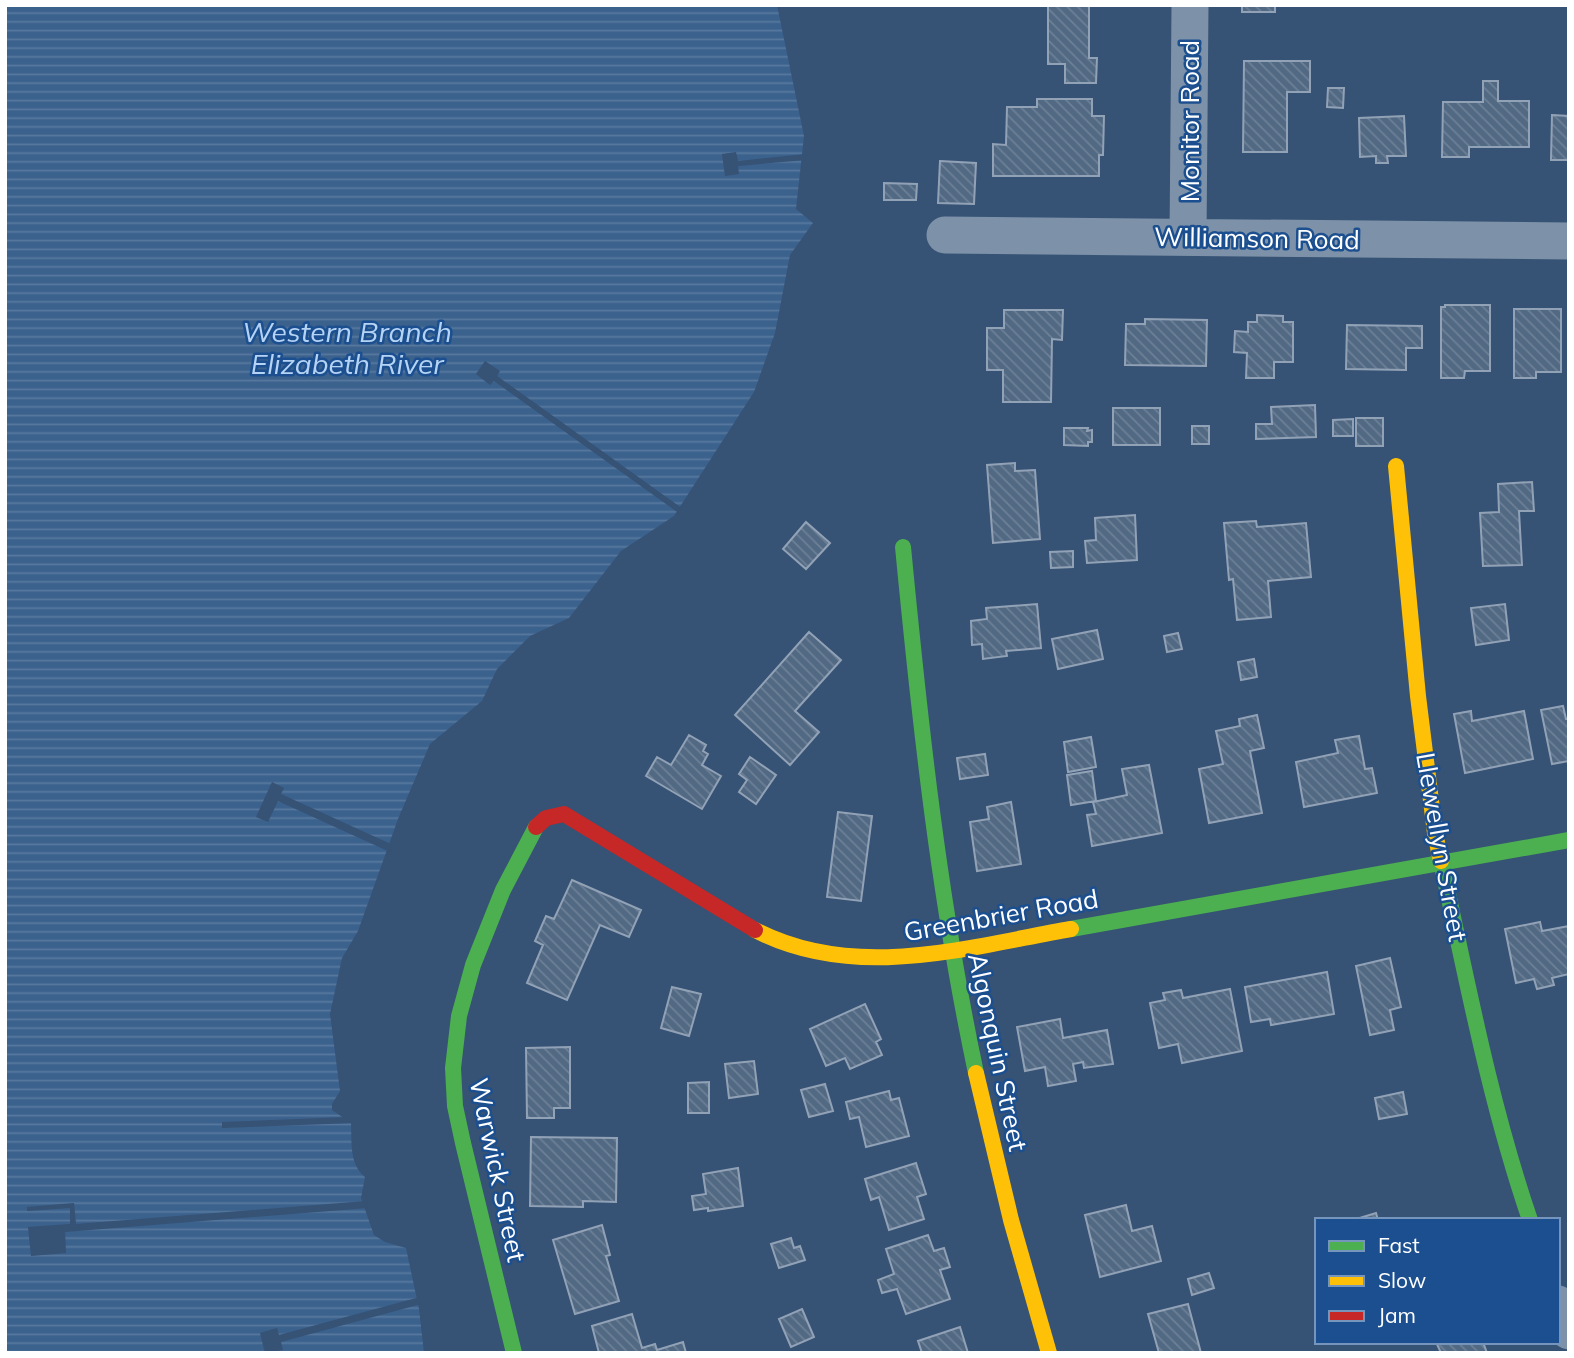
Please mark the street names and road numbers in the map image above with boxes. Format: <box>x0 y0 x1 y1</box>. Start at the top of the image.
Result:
street label: Monitor Road <box>1173 40 1206 202</box>
street label: Williamson Road <box>1154 220 1360 256</box>
street label: Llewellyn Street <box>1409 750 1475 944</box>
street label: Greenbrier Road <box>901 882 1101 948</box>
street label: Algonquin Street <box>961 950 1035 1154</box>
street label: Warwick Street <box>462 1075 534 1265</box>

